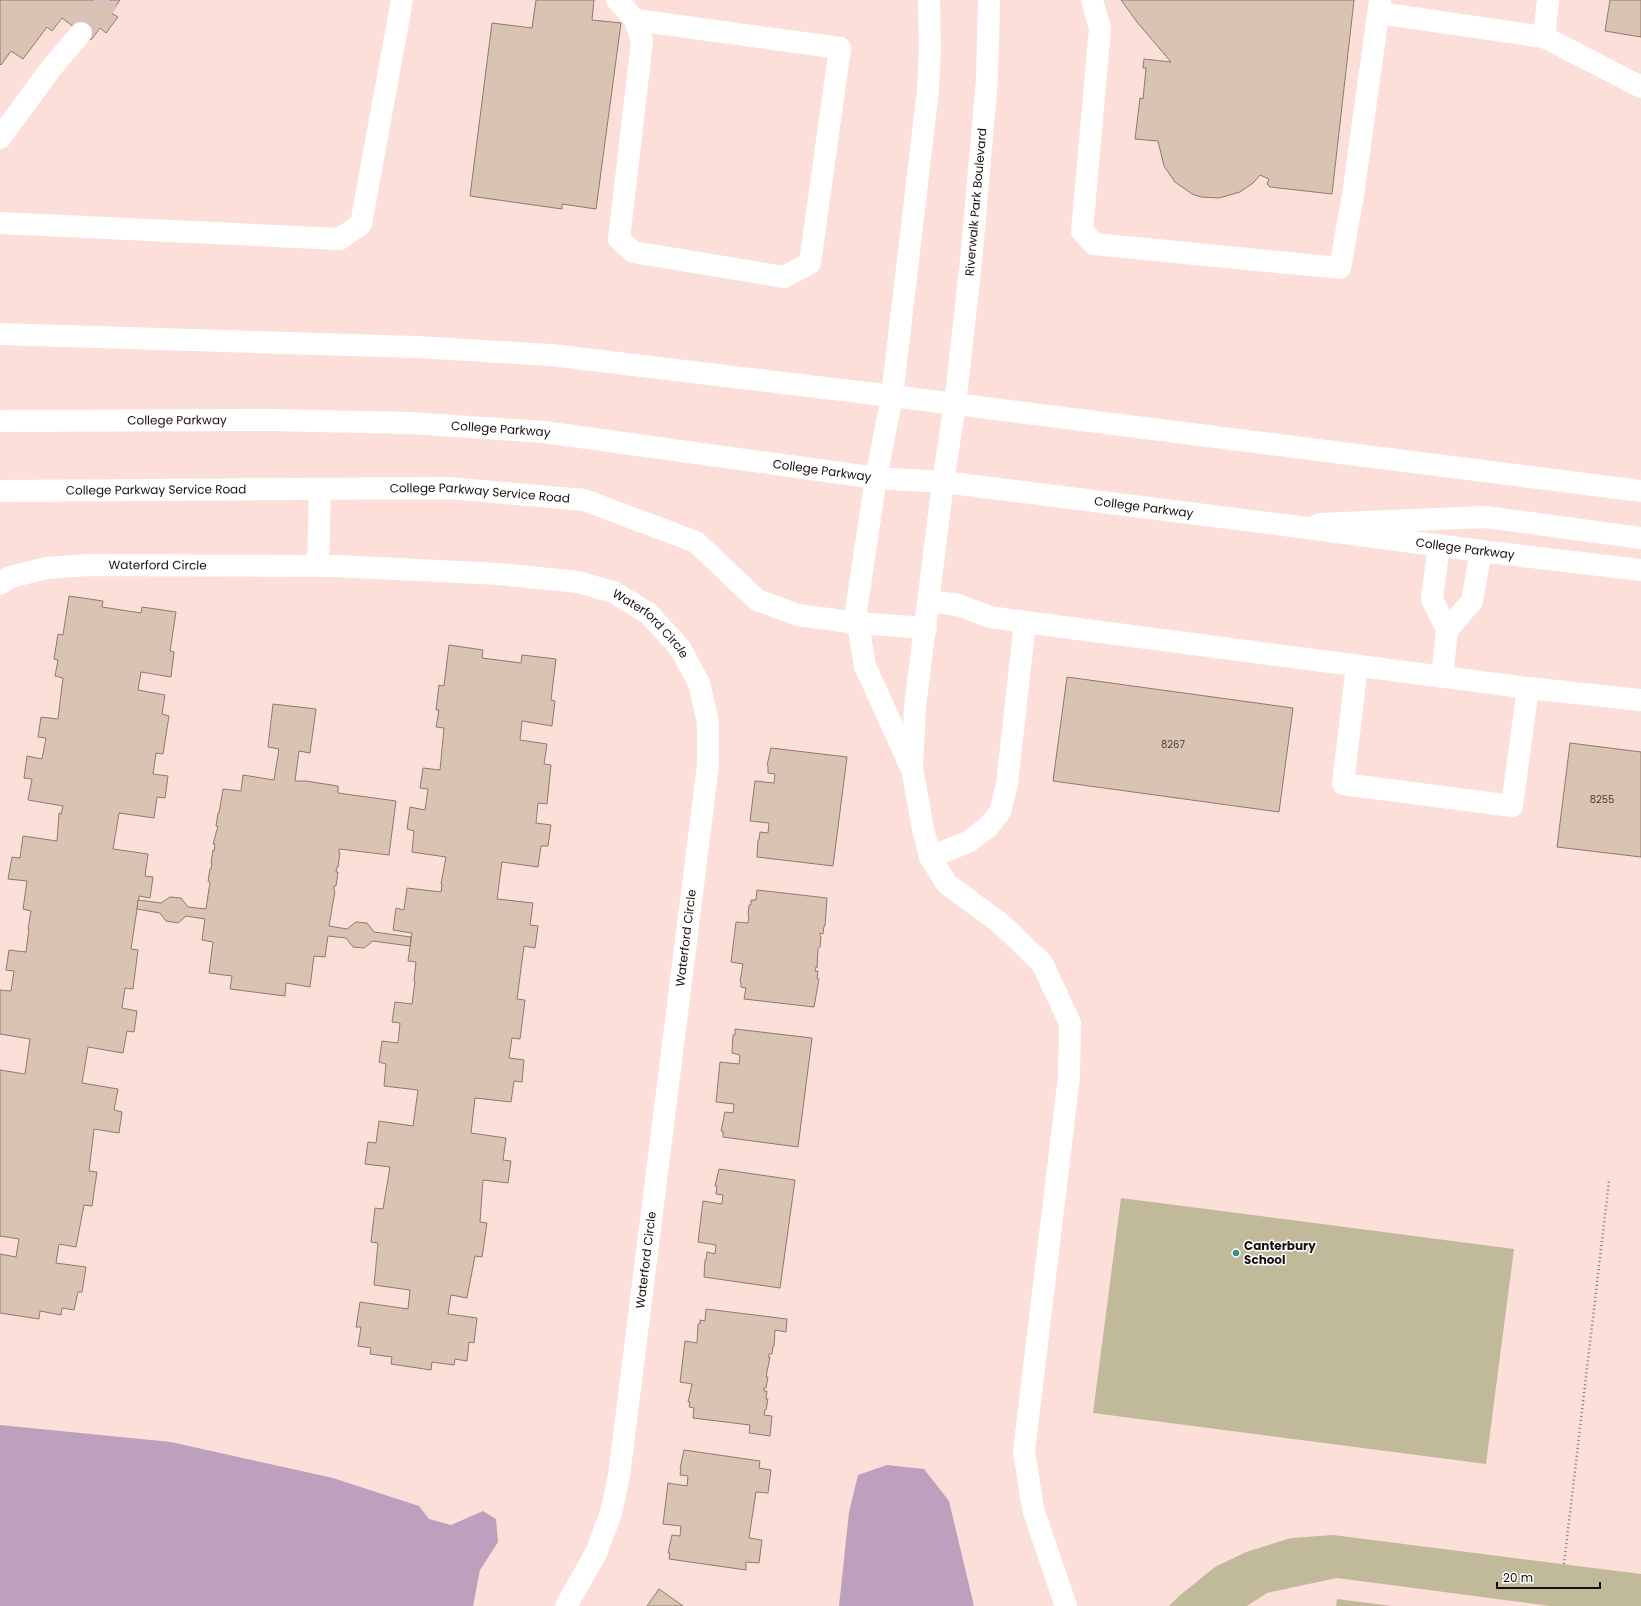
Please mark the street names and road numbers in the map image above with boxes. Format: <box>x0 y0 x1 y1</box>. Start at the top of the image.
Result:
street label: Riverwalk Park Boulevard <box>961 127 990 277</box>
street label: College Parkway <box>127 411 227 429</box>
street label: College Parkway <box>451 417 552 441</box>
street label: College Parkway <box>772 455 873 485</box>
street label: College Parkway Service Road <box>390 479 571 507</box>
street label: College Parkway Service Road <box>66 480 246 499</box>
street label: College Parkway <box>1093 492 1195 522</box>
street label: College Parkway <box>1415 533 1516 563</box>
street label: Waterford Circle <box>109 556 207 573</box>
street label: Waterford Circle <box>609 585 693 661</box>
street label: Waterford Circle <box>671 888 700 988</box>
street label: Waterford Circle <box>631 1210 660 1310</box>

